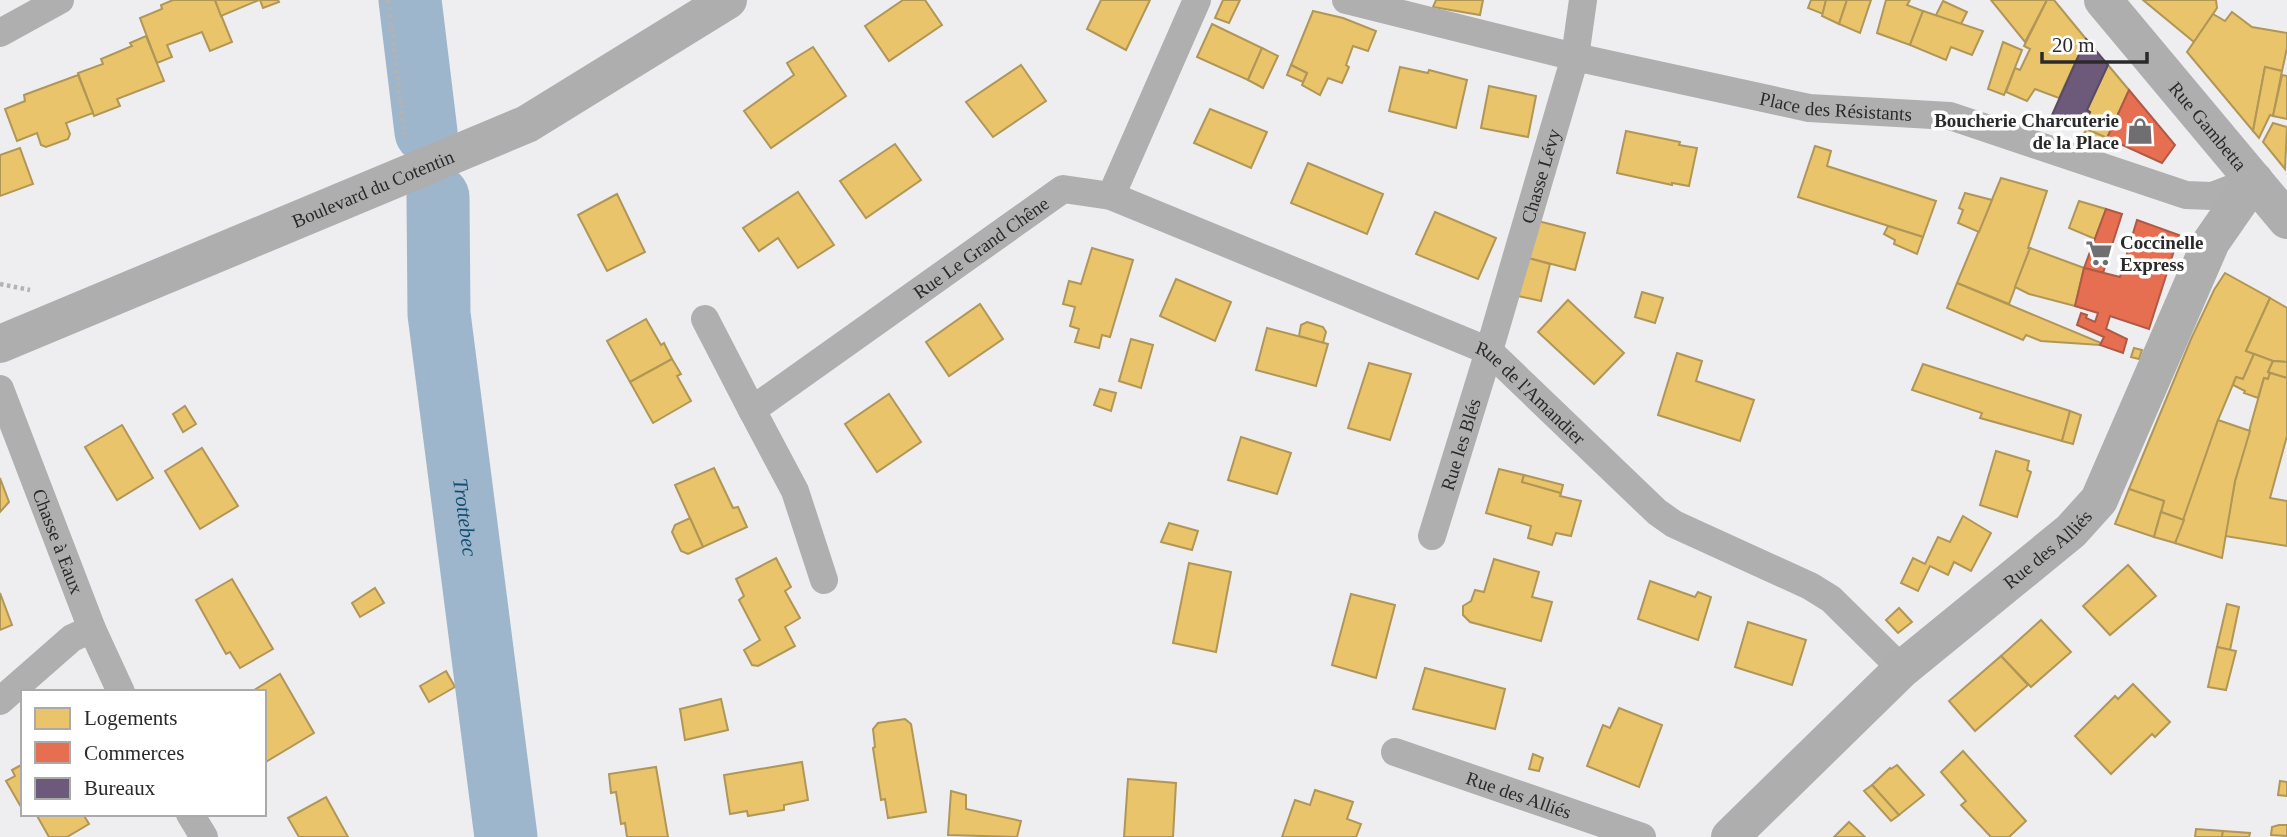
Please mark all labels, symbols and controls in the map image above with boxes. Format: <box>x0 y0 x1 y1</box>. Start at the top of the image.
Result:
scale bar <box>2042 21 2147 65</box>
text: 20 m <box>2052 33 2095 57</box>
street label: Rue Gambetta <box>2165 77 2252 175</box>
street label: Place des Résistants <box>1758 87 1913 124</box>
place label: Boucherie Charcuterie de la Place <box>1934 110 2119 153</box>
shop icon: Boucherie Charcuterie de la Place <box>2125 116 2155 146</box>
street label: Chasse Lévy <box>1516 126 1564 226</box>
street label: Boulevard du Cotentin <box>289 145 457 231</box>
street label: Rue Le Grand Chêne <box>909 192 1052 303</box>
place label: Coccinelle Express <box>2120 232 2203 275</box>
supermarket icon: Coccinelle Express <box>2084 238 2114 268</box>
street label: Rue de l'Amandier <box>1473 336 1590 449</box>
street label: Rue les Blés <box>1436 396 1484 493</box>
water label: Trottebec <box>448 477 482 559</box>
street label: Chasse à Eaux <box>29 486 88 597</box>
street label: Rue des Alliés <box>1999 505 2096 593</box>
legend <box>21 690 266 816</box>
text: Logements <box>84 706 177 730</box>
text: Commerces <box>84 741 184 765</box>
street label: Rue des Alliés <box>1464 767 1574 822</box>
text: Bureaux <box>84 776 156 800</box>

